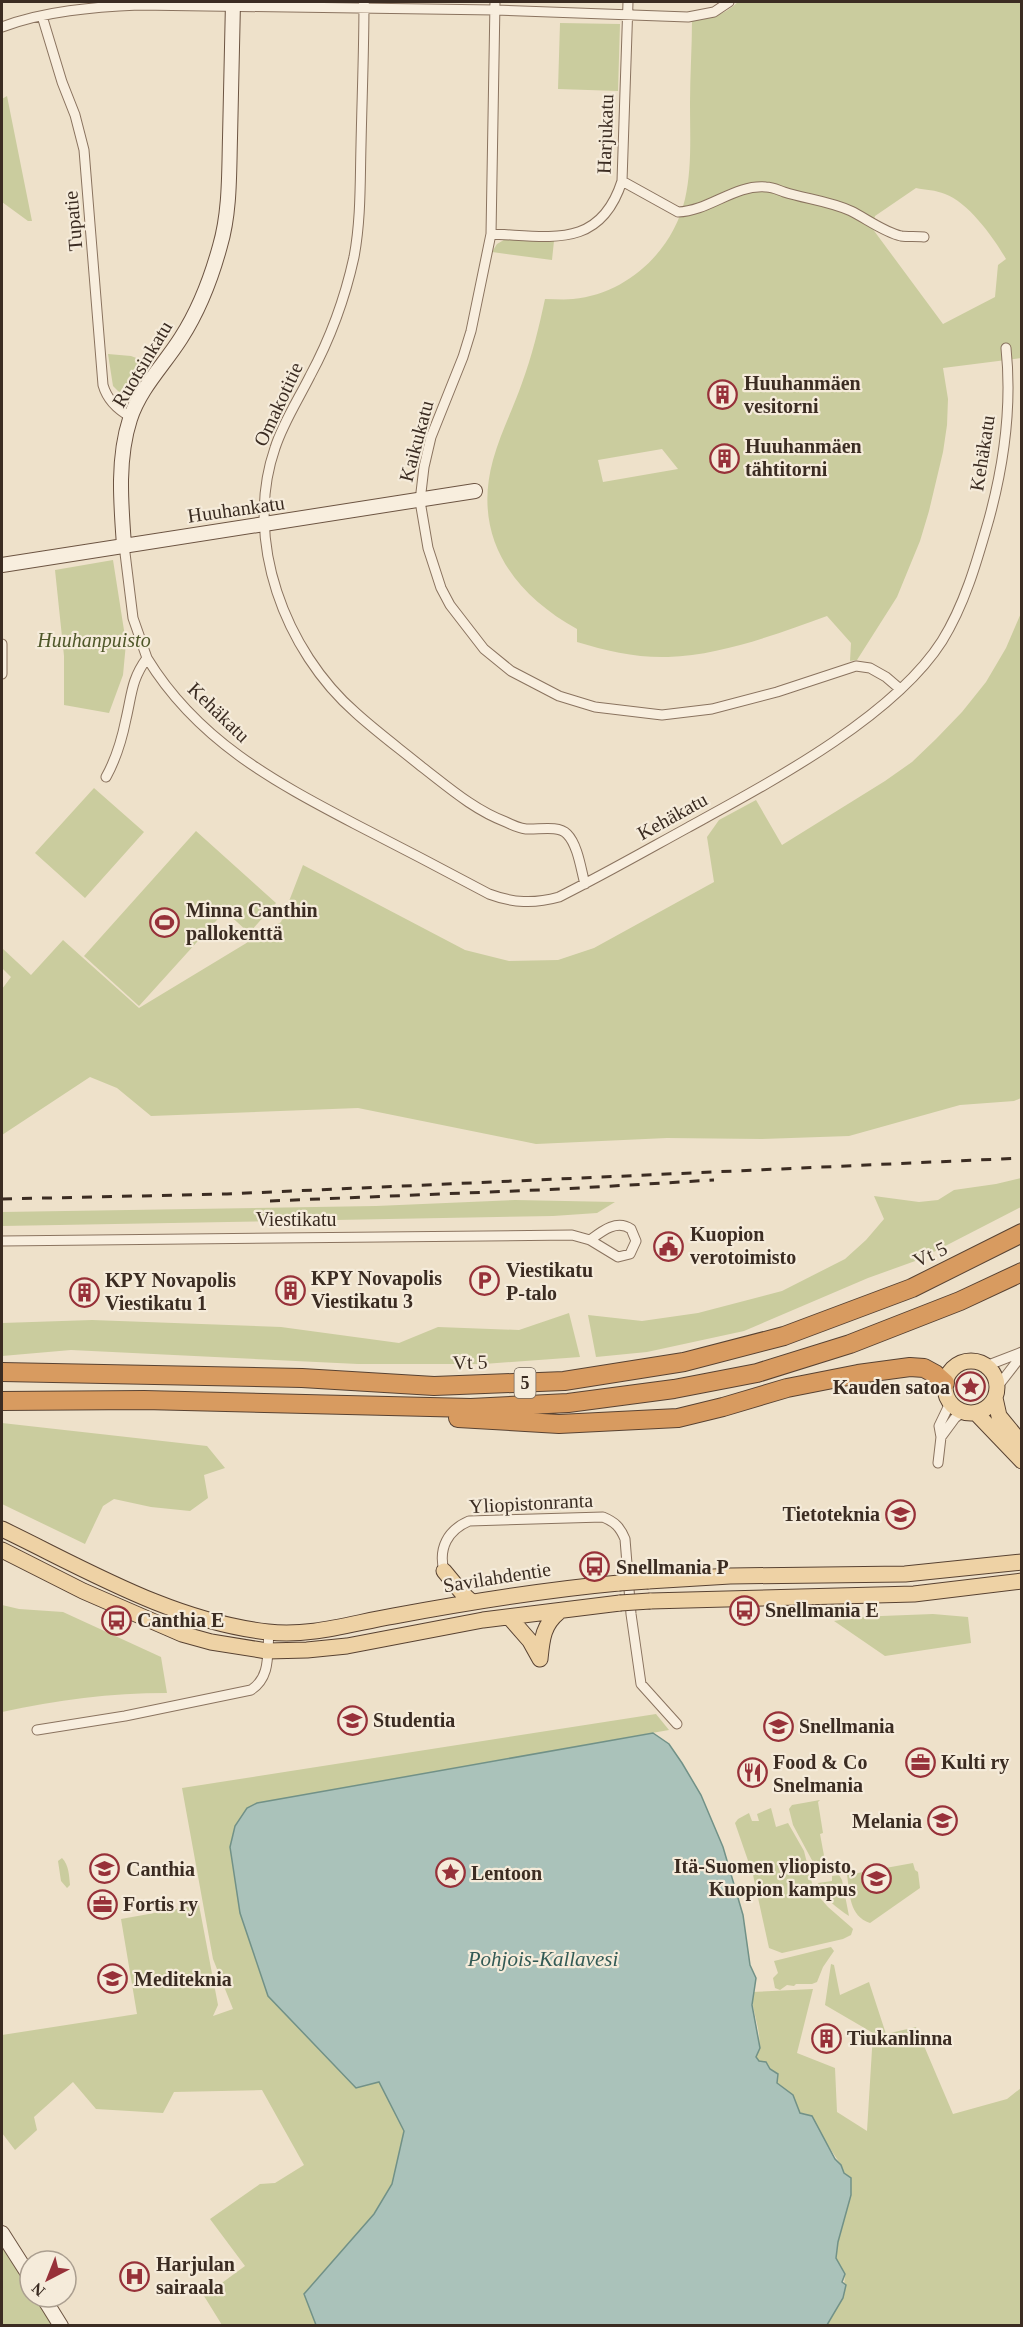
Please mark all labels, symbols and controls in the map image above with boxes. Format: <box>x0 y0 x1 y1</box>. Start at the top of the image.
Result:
street label: Harjukatu <box>593 94 618 174</box>
street label: Tupatie <box>59 190 88 252</box>
street label: Ruotsinkatu <box>108 317 176 411</box>
street label: Omakotitie <box>249 358 307 449</box>
place label: Huuhanmäen vesitorni <box>744 372 861 417</box>
building icon: Huuhanmäen vesitorni <box>707 378 739 410</box>
street label: Kaikukatu <box>395 398 437 484</box>
street label: Kehäkatu <box>965 413 999 493</box>
place label: Huuhanmäen tähtitorni <box>745 435 862 480</box>
building icon: Huuhanmäen tähtitorni <box>708 442 740 474</box>
street label: Huuhankatu <box>186 491 286 527</box>
park label: Huuhanpuisto <box>36 629 151 652</box>
street label: Kehäkatu <box>184 677 254 747</box>
street label: Kehäkatu <box>633 788 711 844</box>
place label: Minna Canthin pallokenttä <box>186 899 318 945</box>
sports icon: Minna Canthin pallokenttä <box>149 906 181 938</box>
street label: Viestikatu <box>255 1208 337 1230</box>
place label: Kuopion verotoimisto <box>690 1223 796 1268</box>
public building icon: Kuopion verotoimisto <box>653 1230 685 1262</box>
street label: Vt 5 <box>909 1237 951 1271</box>
place label: Viestikatu P-talo <box>506 1259 593 1304</box>
parking icon: Viestikatu P-talo <box>469 1265 501 1297</box>
place label: KPY Novapolis Viestikatu 3 <box>311 1267 442 1312</box>
place label: KPY Novapolis Viestikatu 1 <box>105 1269 236 1314</box>
building icon: KPY Novapolis Viestikatu 3 <box>274 1274 306 1306</box>
building icon: KPY Novapolis Viestikatu 1 <box>68 1276 100 1308</box>
street label: Vt 5 <box>452 1350 488 1374</box>
road number: 5 <box>514 1368 536 1398</box>
place icon: Kauden satoa <box>955 1371 987 1403</box>
place label: Kauden satoa <box>833 1376 950 1398</box>
street label: Yliopistonranta <box>468 1489 594 1518</box>
school or university icon: Tietoteknia <box>885 1498 917 1530</box>
place label: Tietoteknia <box>783 1503 880 1525</box>
bus stop icon: Snellmania P <box>579 1551 611 1583</box>
place label: Snellmania P <box>616 1556 729 1578</box>
street label: Savilahdentie <box>442 1558 553 1596</box>
bus stop icon: Snellmania E <box>728 1594 760 1626</box>
place label: Snellmania E <box>765 1599 879 1621</box>
bus stop icon: Canthia E <box>100 1604 132 1636</box>
place label: Canthia E <box>137 1609 224 1631</box>
school or university icon: Studentia <box>336 1704 368 1736</box>
place label: Studentia <box>373 1709 455 1731</box>
school or university icon: Snellmania <box>762 1710 794 1742</box>
place label: Snellmania <box>799 1715 895 1737</box>
office icon: Kulti ry <box>904 1746 936 1778</box>
place label: Food & Co Snelmania <box>773 1751 867 1796</box>
place label: Kulti ry <box>941 1751 1009 1774</box>
restaurant icon: Food & Co Snelmania <box>736 1757 768 1789</box>
school or university icon: Melania <box>927 1805 959 1837</box>
place label: Melania <box>852 1810 922 1832</box>
school or university icon: Canthia <box>89 1853 121 1885</box>
place label: Itä-Suomen yliopisto, Kuopion kampus <box>674 1855 856 1901</box>
place icon: Lentoon <box>434 1857 466 1889</box>
place label: Canthia <box>126 1858 195 1880</box>
place label: Lentoon <box>471 1862 542 1884</box>
school or university icon: Itä-Suomen yliopisto, Kuopion kampus <box>861 1862 893 1894</box>
office icon: Fortis ry <box>86 1888 118 1920</box>
place label: Fortis ry <box>123 1893 198 1916</box>
water label: Pohjois-Kallavesi <box>467 1947 618 1971</box>
school or university icon: Mediteknia <box>97 1963 129 1995</box>
place label: Mediteknia <box>134 1968 232 1990</box>
building icon: Tiukanlinna <box>810 2022 842 2054</box>
place label: Tiukanlinna <box>847 2027 952 2049</box>
north arrow <box>18 2249 78 2309</box>
place label: Harjulan sairaala <box>156 2253 235 2298</box>
hospital icon: Harjulan sairaala <box>119 2260 151 2292</box>
text: N <box>28 2279 48 2300</box>

